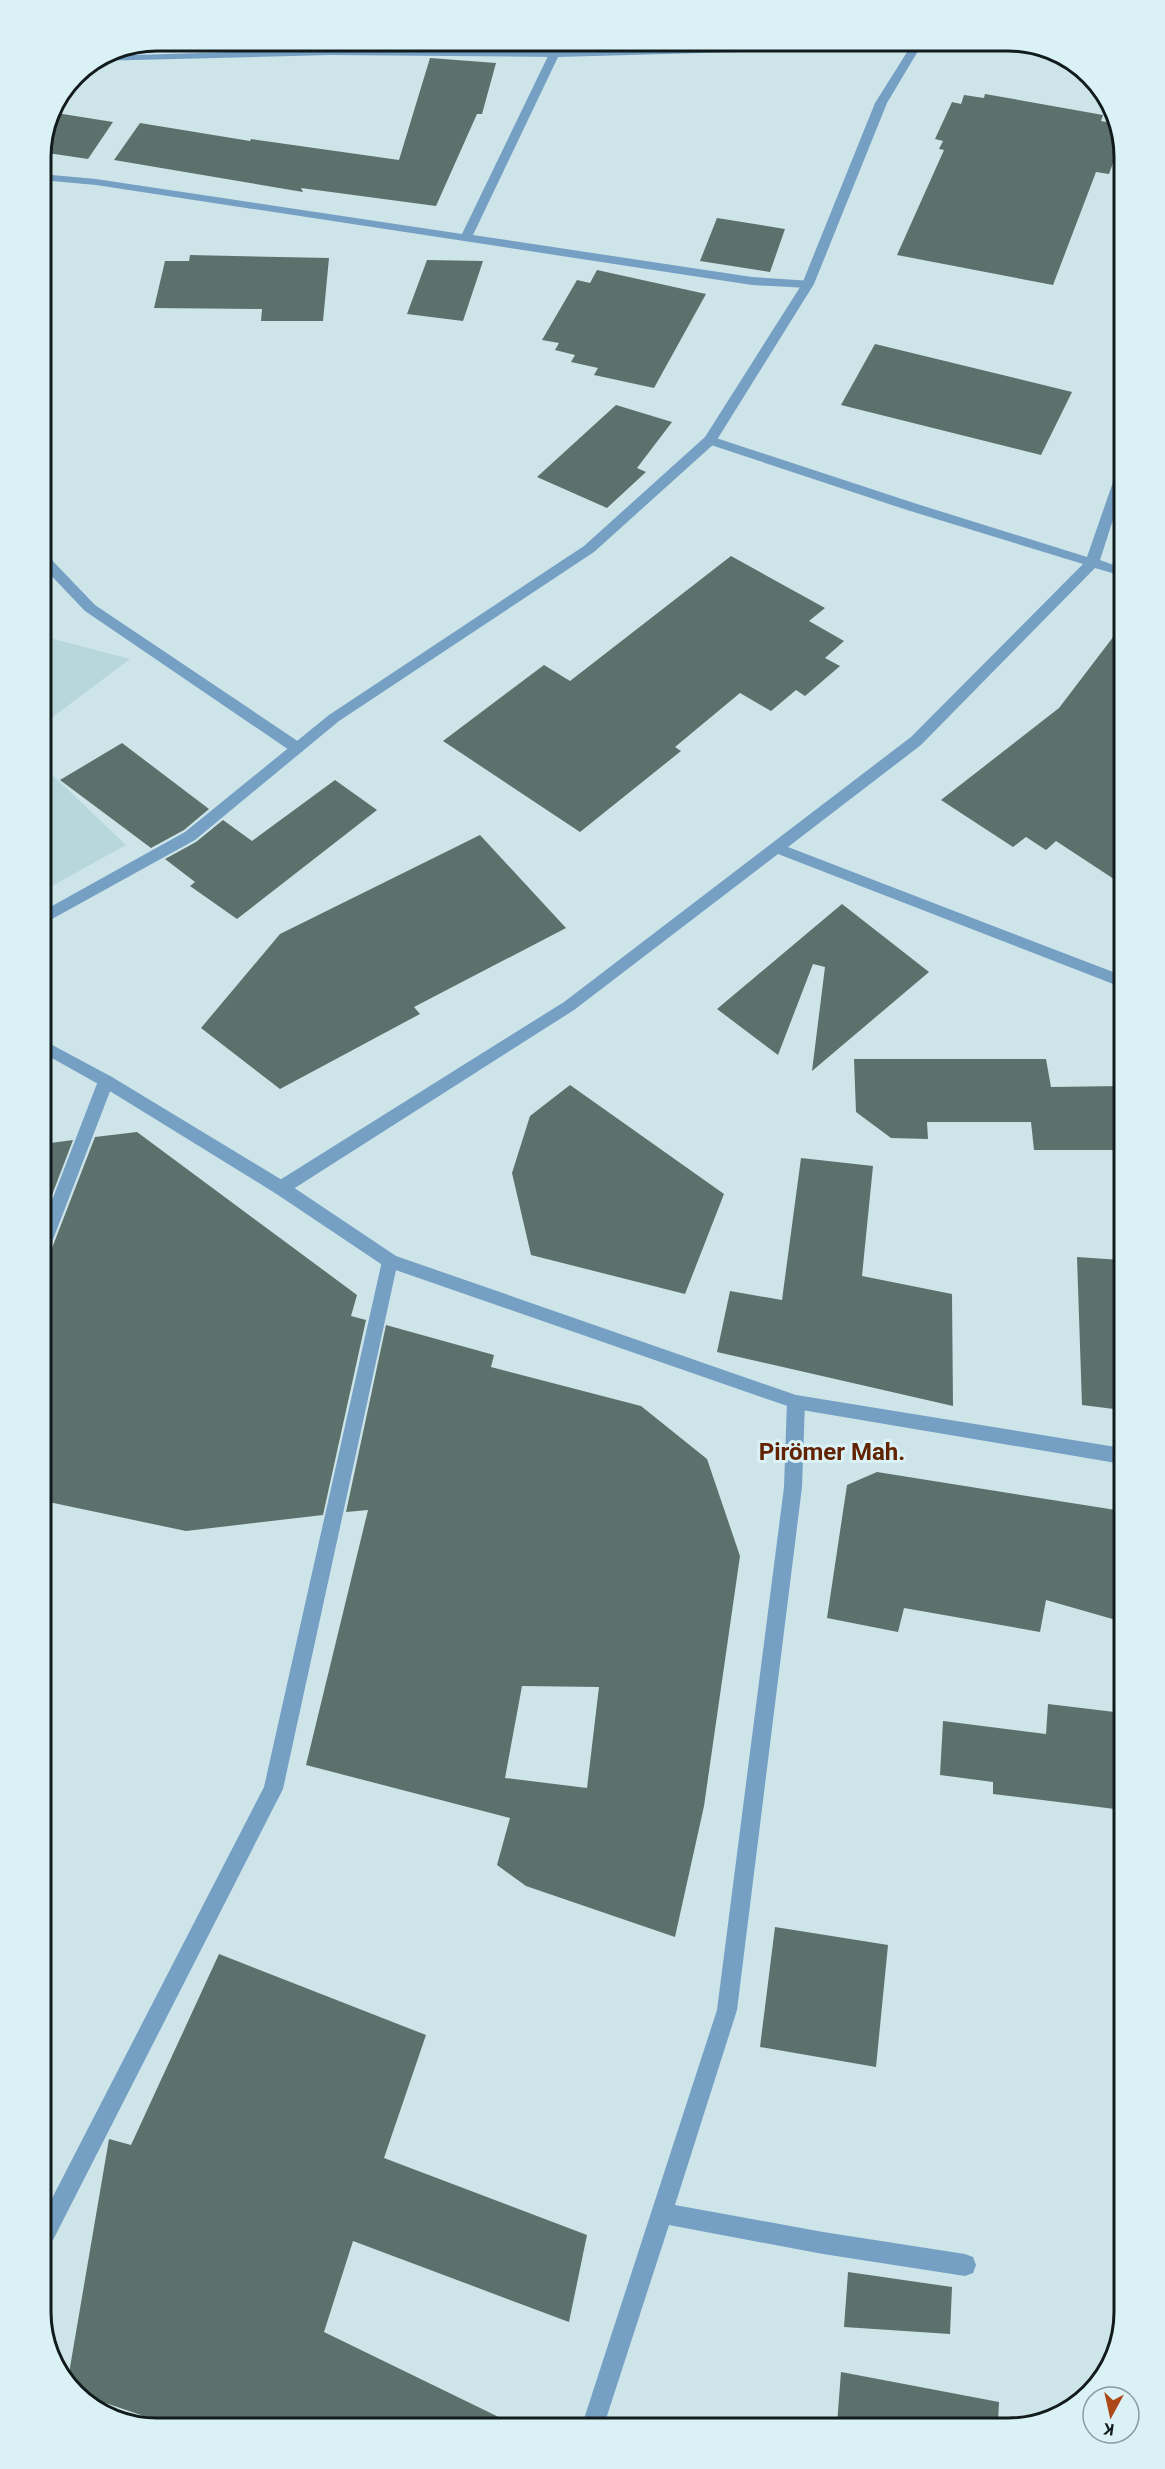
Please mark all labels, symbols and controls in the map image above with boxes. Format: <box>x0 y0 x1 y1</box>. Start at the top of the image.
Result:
district label: Pirömer Mah. <box>759 1438 905 1466</box>
north arrow <box>1081 2385 1141 2445</box>
text: K <box>1102 2419 1115 2439</box>

